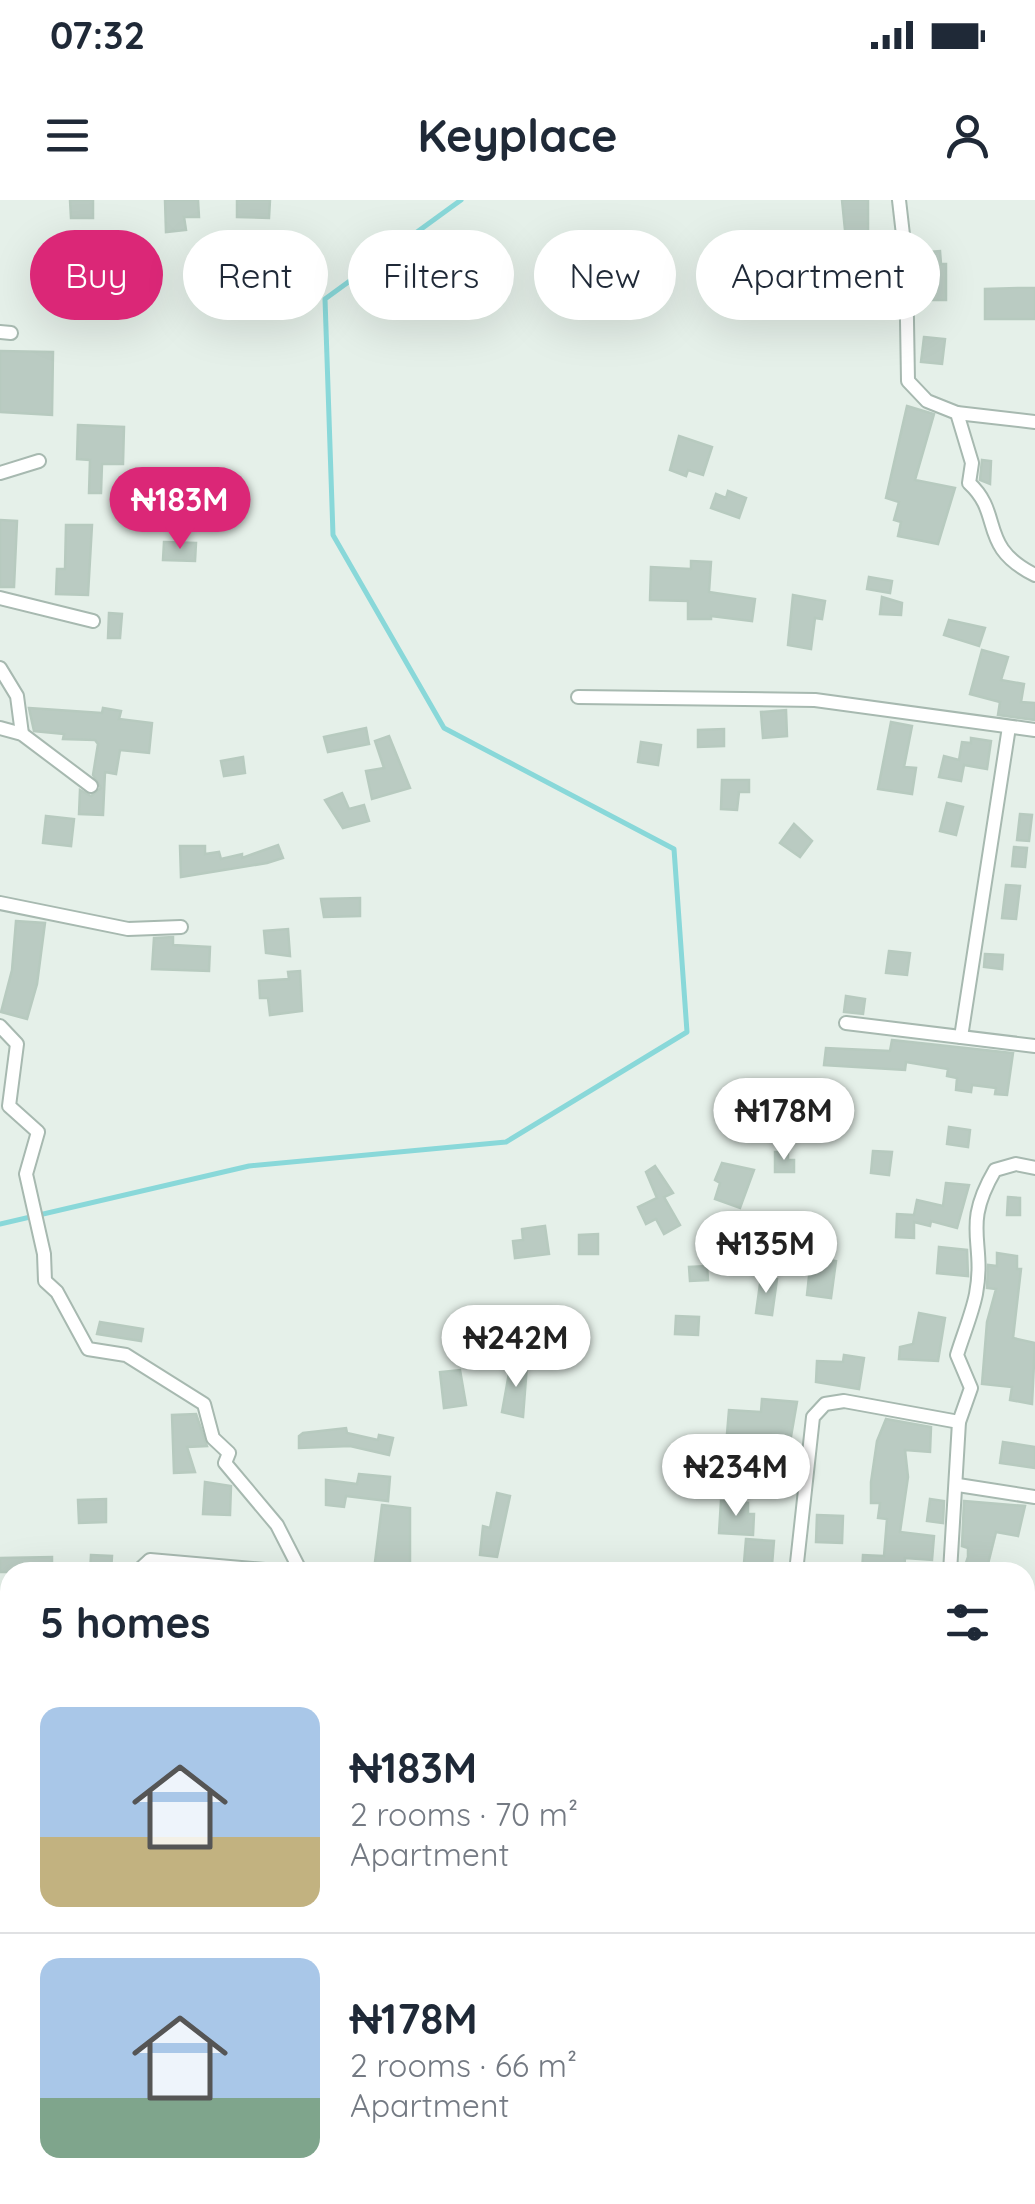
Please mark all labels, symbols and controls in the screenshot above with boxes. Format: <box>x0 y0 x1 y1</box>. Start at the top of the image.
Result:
text: 07:32 <box>50 11 145 59</box>
text: Keyplace <box>418 107 617 163</box>
icon: menu <box>40 108 95 163</box>
icon: person <box>940 108 995 163</box>
chip: Buy <box>30 230 163 320</box>
chip: Rent <box>183 230 328 320</box>
chip: Filters <box>348 230 514 320</box>
chip: New <box>534 230 676 320</box>
chip: Apartment <box>696 230 940 320</box>
pin: ₦183M <box>110 467 250 552</box>
text: ₦183M <box>132 479 228 519</box>
pin: ₦178M <box>714 1078 854 1163</box>
text: ₦178M <box>735 1090 833 1130</box>
pin: ₦135M <box>696 1211 836 1296</box>
text: ₦135M <box>717 1223 815 1263</box>
pin: ₦242M <box>446 1305 586 1390</box>
text: ₦242M <box>464 1317 568 1357</box>
pin: ₦234M <box>666 1434 806 1519</box>
text: ₦234M <box>684 1446 788 1486</box>
icon: filters <box>940 1595 995 1650</box>
text: 5 homes <box>40 1596 211 1649</box>
text: ₦183M <box>350 1741 477 1794</box>
icon: home <box>120 1747 240 1867</box>
text: 2 rooms · 70 m² <box>350 1794 578 1834</box>
text: Apartment <box>350 1834 509 1874</box>
text: ₦178M <box>350 1992 478 2045</box>
icon: home <box>120 1998 240 2118</box>
text: 2 rooms · 66 m² <box>350 2045 577 2085</box>
text: Apartment <box>350 2085 509 2125</box>

